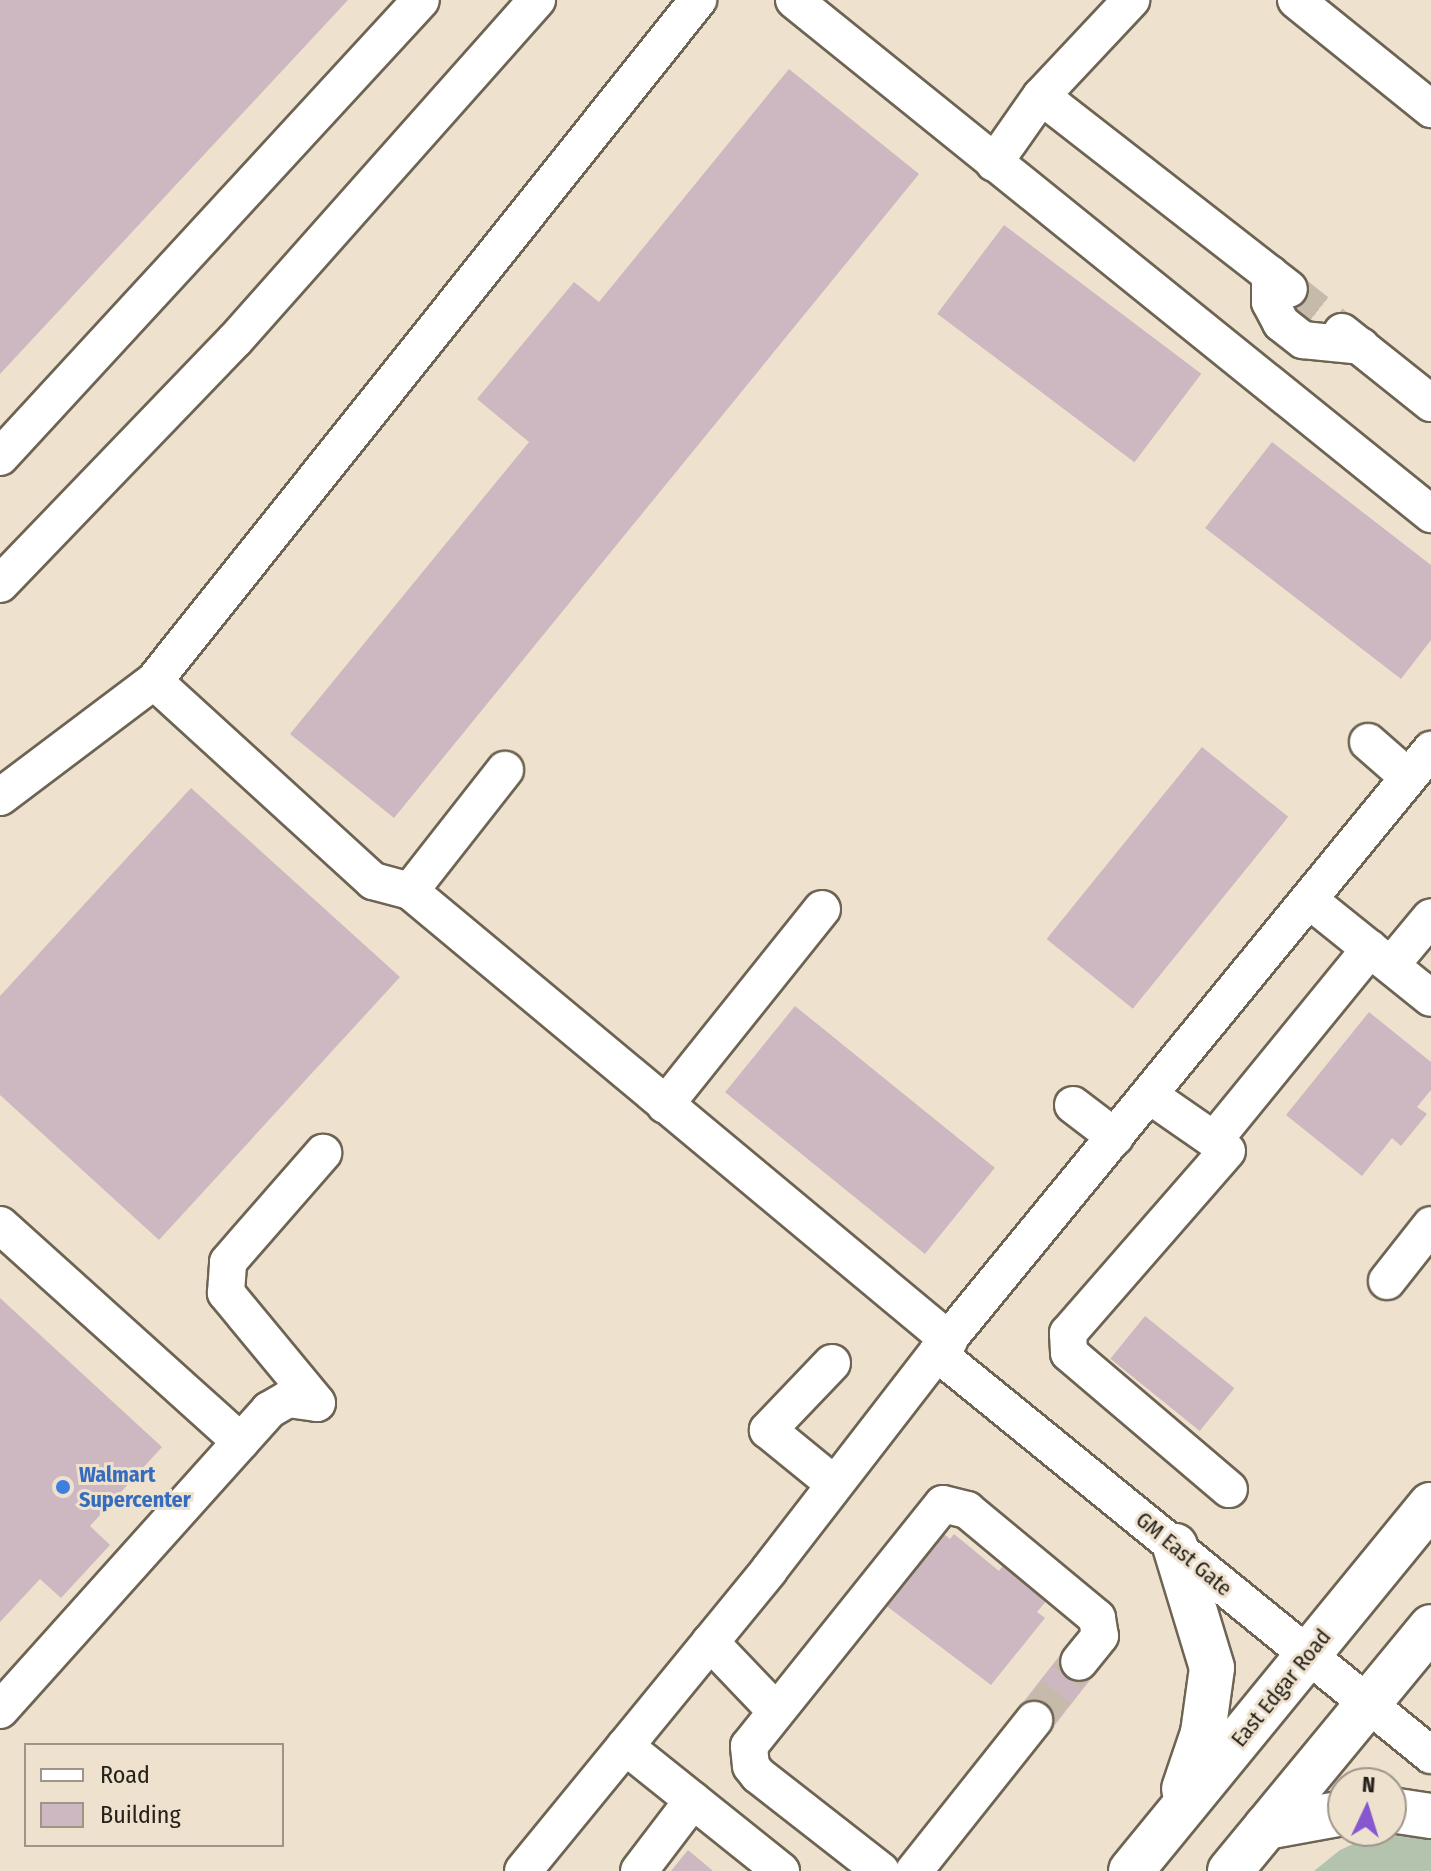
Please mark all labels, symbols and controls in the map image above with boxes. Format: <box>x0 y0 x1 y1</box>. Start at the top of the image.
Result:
place label: Walmart Supercenter <box>79 1461 191 1512</box>
marker: Walmart Supercenter <box>54 1478 72 1496</box>
street label: GM East Gate <box>1131 1506 1237 1602</box>
street label: East Edgar Road <box>1226 1624 1336 1752</box>
legend <box>24 1743 284 1847</box>
text: Road <box>100 1761 150 1789</box>
north arrow <box>1327 1767 1407 1847</box>
text: N <box>1361 1771 1376 1798</box>
text: Building <box>100 1801 181 1829</box>

